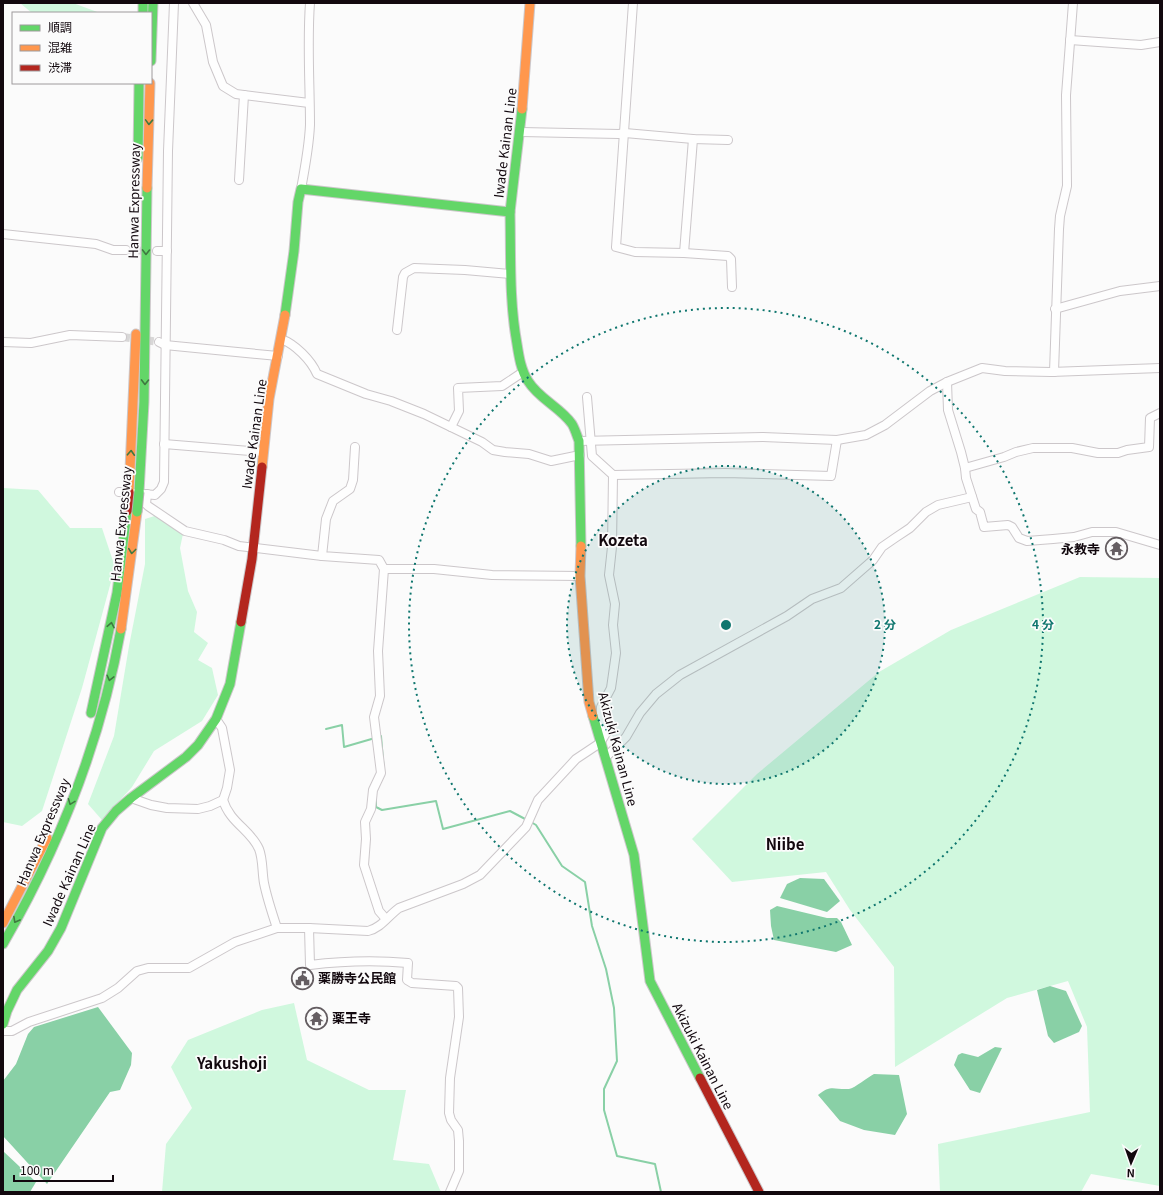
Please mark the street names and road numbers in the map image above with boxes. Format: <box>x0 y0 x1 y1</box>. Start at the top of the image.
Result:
street label: Iwade Kainan Line <box>488 87 521 199</box>
street label: Hanwa Expressway <box>123 143 144 259</box>
street label: Iwade Kainan Line <box>236 378 271 490</box>
street label: Hanwa Expressway <box>105 465 136 582</box>
street label: Akizuki Kainan Line <box>594 690 643 808</box>
street label: Hanwa Expressway <box>11 775 74 889</box>
street label: Iwade Kainan Line <box>37 820 100 929</box>
street label: Akizuki Kainan Line <box>668 999 739 1112</box>

